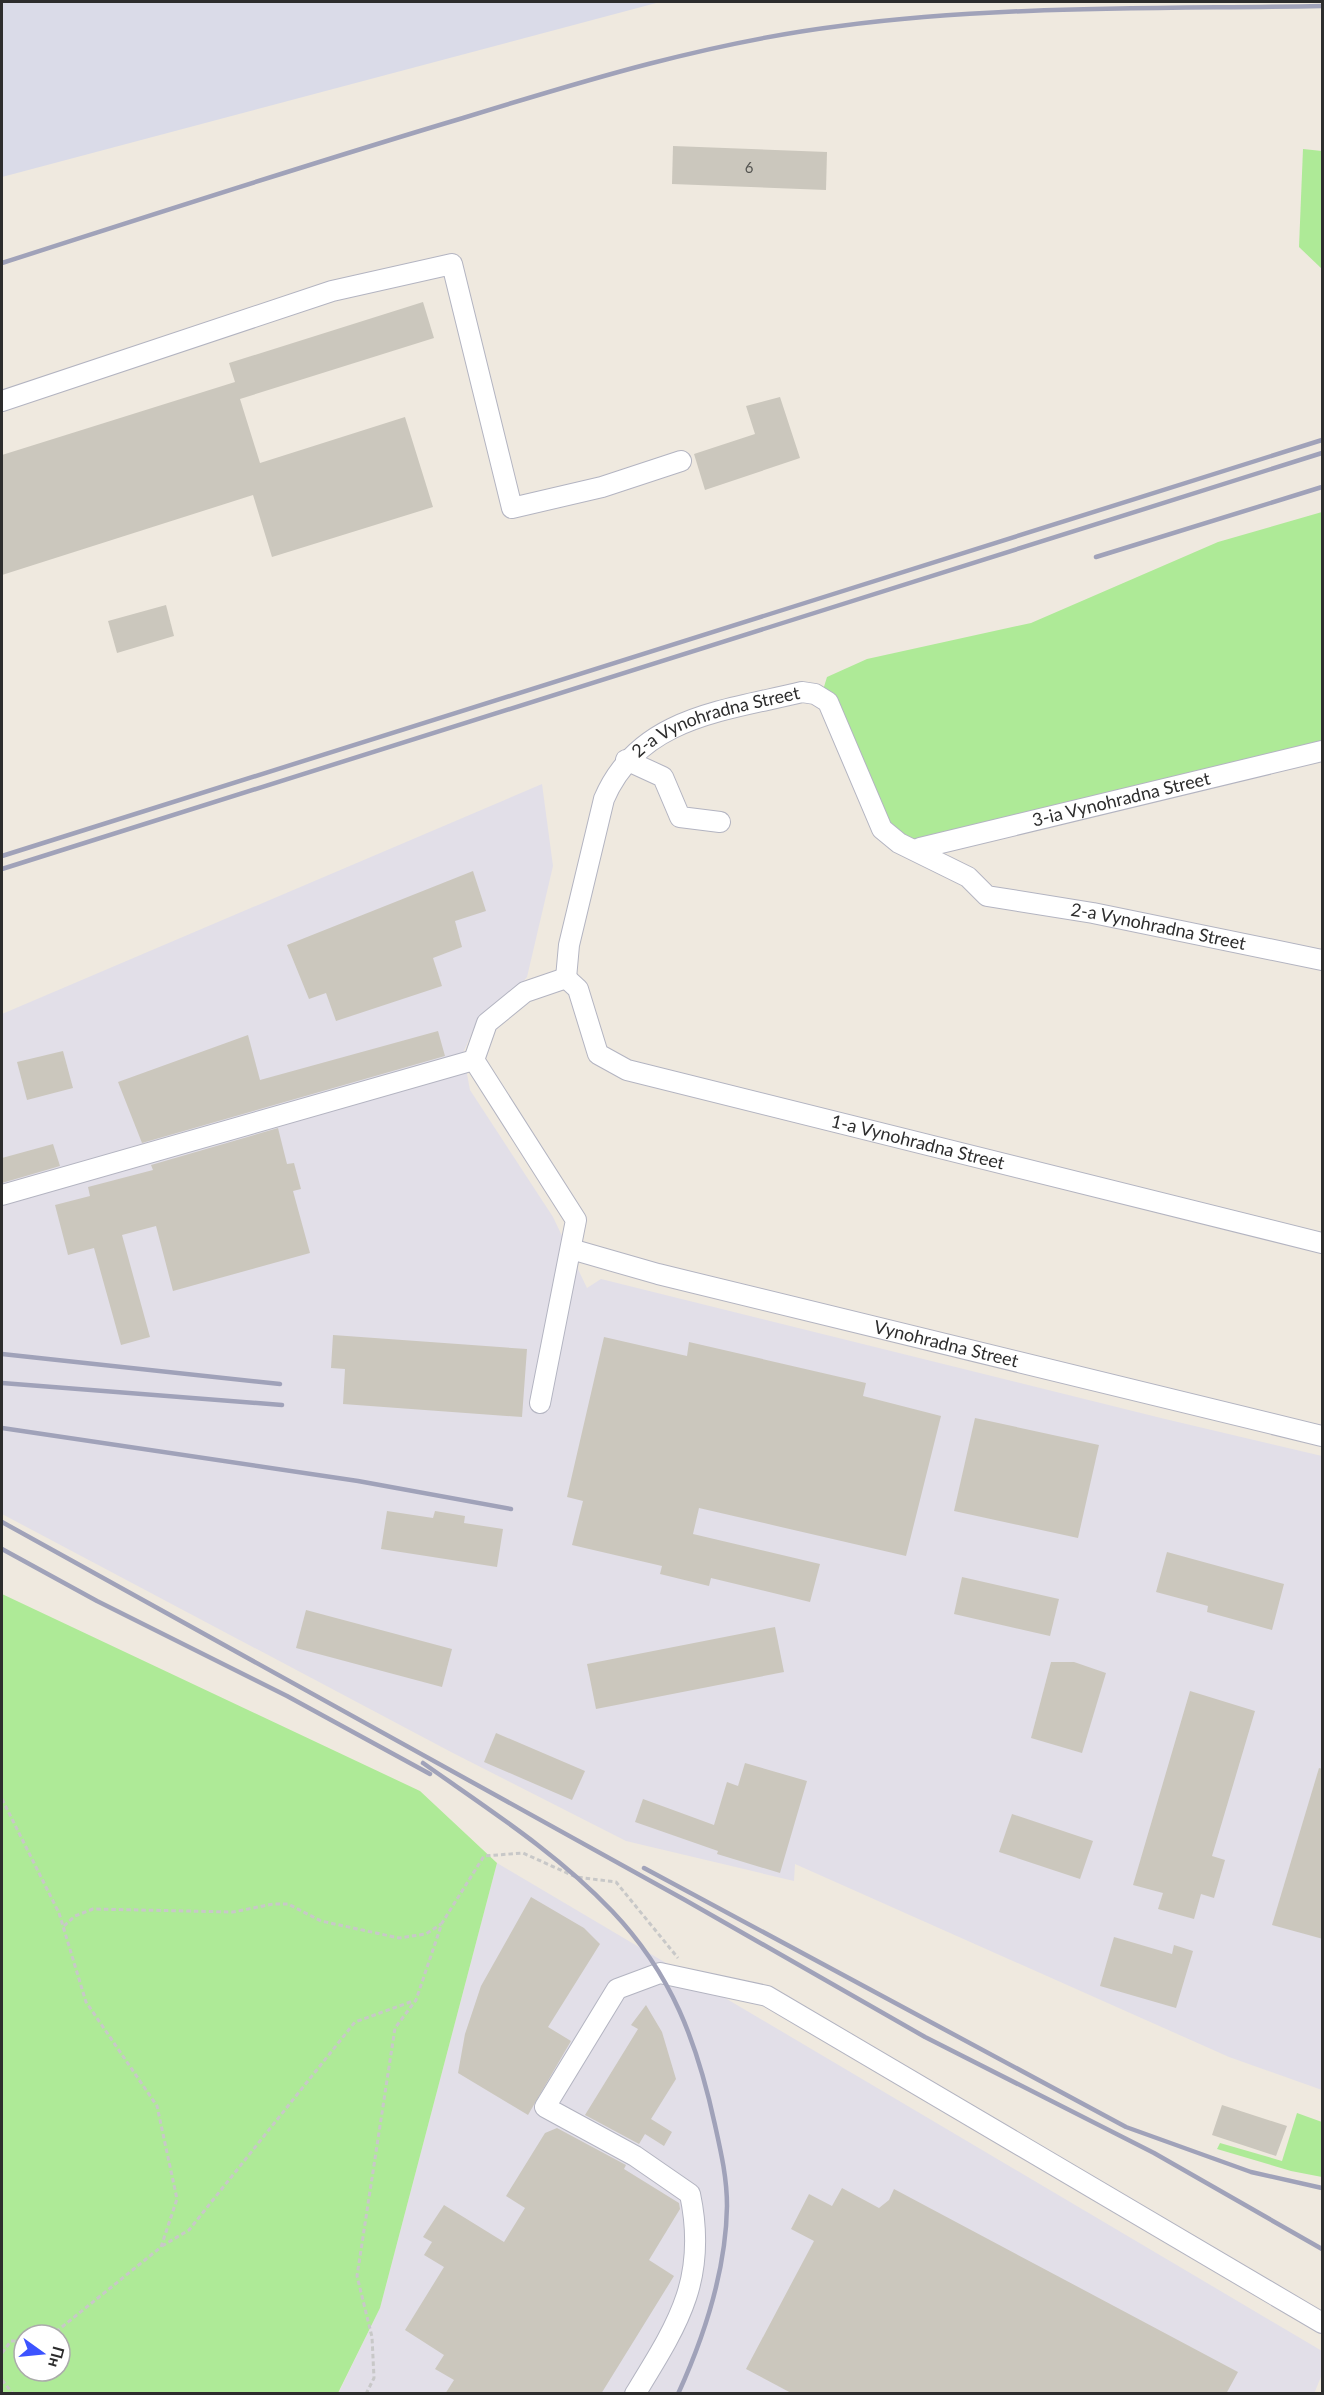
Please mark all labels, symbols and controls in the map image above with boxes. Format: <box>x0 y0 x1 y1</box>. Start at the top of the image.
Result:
house number: 6 <box>745 158 754 176</box>
street label: 2-a Vynohradna Street <box>627 681 802 761</box>
street label: 3-ia Vynohradna Street <box>1030 766 1213 831</box>
street label: 2-a Vynohradna Street <box>1069 898 1248 954</box>
street label: 1-a Vynohradna Street <box>829 1109 1007 1174</box>
street label: Vynohradna Street <box>872 1315 1021 1372</box>
north arrow <box>12 2323 72 2383</box>
text: Пн <box>45 2344 69 2370</box>

